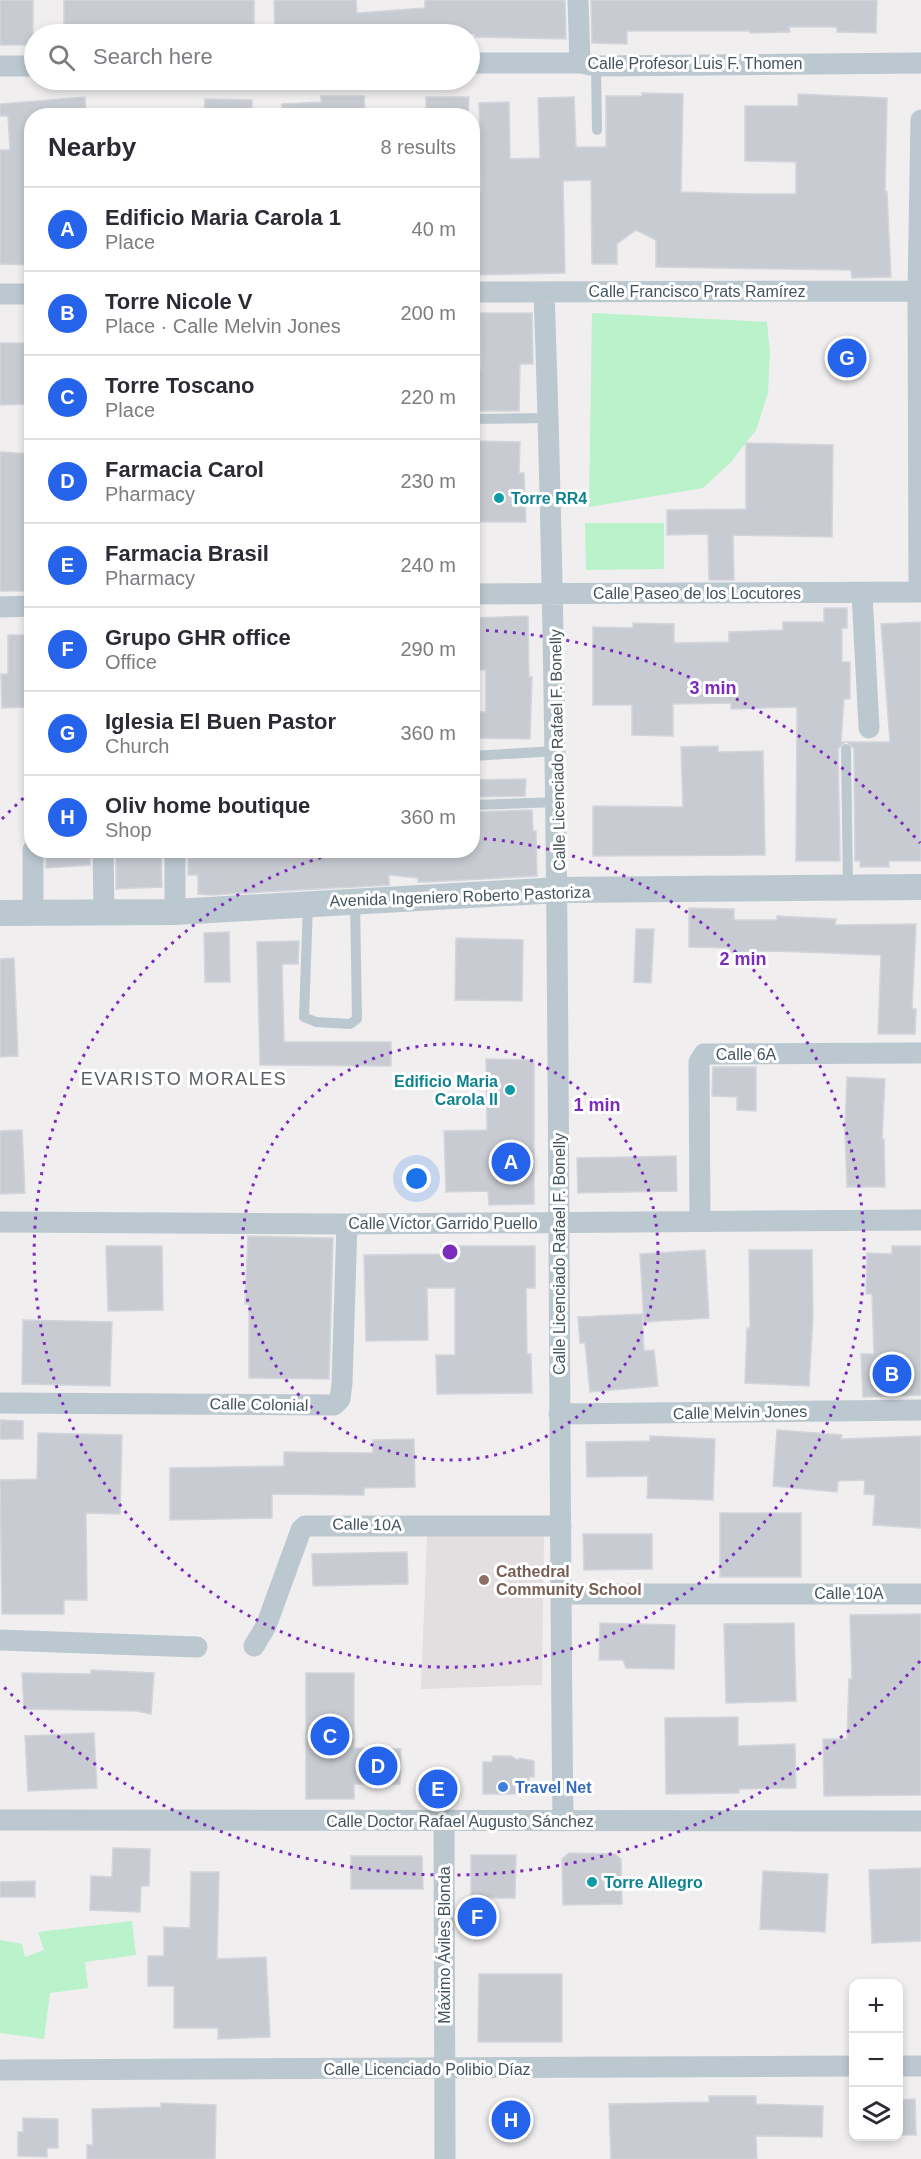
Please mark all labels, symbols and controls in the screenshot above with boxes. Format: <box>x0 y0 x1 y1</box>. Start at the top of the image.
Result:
search box <box>24 24 480 90</box>
icon: search <box>45 41 78 74</box>
text: Search here <box>93 44 213 69</box>
street label: Calle Profesor Luis F. Thomen <box>588 55 802 72</box>
text: Nearby <box>48 132 136 162</box>
text: 8 results <box>380 136 456 158</box>
text: Edificio Maria Carola 1 <box>105 205 341 230</box>
text: A <box>60 218 75 240</box>
text: 40 m <box>412 218 456 240</box>
text: Place <box>105 231 155 253</box>
street label: Calle Francisco Prats Ramírez <box>589 283 805 300</box>
text: Torre Nicole V <box>105 289 253 314</box>
text: B <box>60 302 75 324</box>
text: 200 m <box>400 302 456 324</box>
text: Place · Calle Melvin Jones <box>105 315 341 337</box>
pin: G <box>828 336 866 380</box>
text: Torre Toscano <box>105 373 255 398</box>
text: C <box>60 386 75 408</box>
text: 220 m <box>400 386 456 408</box>
text: Place <box>105 399 155 421</box>
text: Farmacia Carol <box>105 457 264 482</box>
text: D <box>60 470 75 492</box>
text: 230 m <box>400 470 456 492</box>
text: Pharmacy <box>105 483 195 505</box>
place label: Torre RR4 <box>511 490 587 507</box>
marker: Torre RR4 <box>492 491 506 505</box>
text: Farmacia Brasil <box>105 541 269 566</box>
text: E <box>61 554 74 576</box>
text: 240 m <box>400 554 456 576</box>
text: Pharmacy <box>105 567 195 589</box>
street label: Calle Paseo de los Locutores <box>593 585 801 602</box>
text: Grupo GHR office <box>105 625 291 650</box>
street label: Calle Licenciado Rafael F. Bonelly <box>547 629 568 871</box>
text: F <box>61 638 74 660</box>
text: 290 m <box>400 638 456 660</box>
text: Office <box>105 651 157 673</box>
text: 3 min <box>689 678 737 698</box>
text: Iglesia El Buen Pastor <box>105 709 336 734</box>
text: G <box>60 722 75 744</box>
text: 360 m <box>400 722 456 744</box>
text: Church <box>105 735 169 757</box>
text: Oliv home boutique <box>105 793 310 818</box>
text: H <box>60 806 75 828</box>
text: 360 m <box>400 806 456 828</box>
text: Shop <box>105 819 152 841</box>
street label: Avenida Ingeniero Roberto Pastoriza <box>329 883 591 910</box>
text: 2 min <box>719 949 767 969</box>
street label: Calle 6A <box>716 1046 777 1063</box>
district label: EVARISTO MORALES <box>81 1069 287 1089</box>
place label: Edificio Maria Carola II <box>394 1073 498 1108</box>
marker: Edificio Maria Carola II <box>503 1083 517 1097</box>
text: 1 min <box>573 1095 621 1115</box>
street label: Calle Licenciado Rafael F. Bonelly <box>551 1133 568 1375</box>
pin: A <box>492 1140 530 1184</box>
your location <box>402 1164 431 1193</box>
street label: Calle Víctor Garrido Puello <box>348 1215 538 1232</box>
centre of rings <box>440 1242 460 1262</box>
pin: B <box>872 1352 912 1396</box>
street label: Calle Colonial <box>209 1395 308 1414</box>
street label: Calle Melvin Jones <box>673 1403 807 1422</box>
street label: Calle 10A <box>332 1515 402 1534</box>
place label: Cathedral Community School <box>496 1563 642 1598</box>
marker: Cathedral Community School <box>477 1573 491 1587</box>
street label: Calle 10A <box>814 1585 884 1602</box>
pin: C <box>310 1714 350 1758</box>
pin: D <box>358 1744 398 1788</box>
pin: E <box>418 1766 458 1812</box>
place label: Travel Net <box>515 1779 592 1796</box>
marker: Travel Net <box>496 1780 510 1794</box>
street label: Calle Doctor Rafael Augusto Sánchez <box>326 1813 594 1830</box>
street label: Máximo Áviles Blonda <box>435 1866 453 2024</box>
place label: Torre Allegro <box>604 1874 703 1891</box>
marker: Torre Allegro <box>585 1875 599 1889</box>
pin: F <box>458 1894 496 1940</box>
map controls <box>849 1979 903 2141</box>
button: + <box>849 1979 903 2033</box>
button: − <box>849 2033 903 2087</box>
street label: Calle Licenciado Polibio Díaz <box>323 2061 531 2078</box>
button: layers <box>849 2087 903 2141</box>
pin: H <box>492 2098 530 2142</box>

